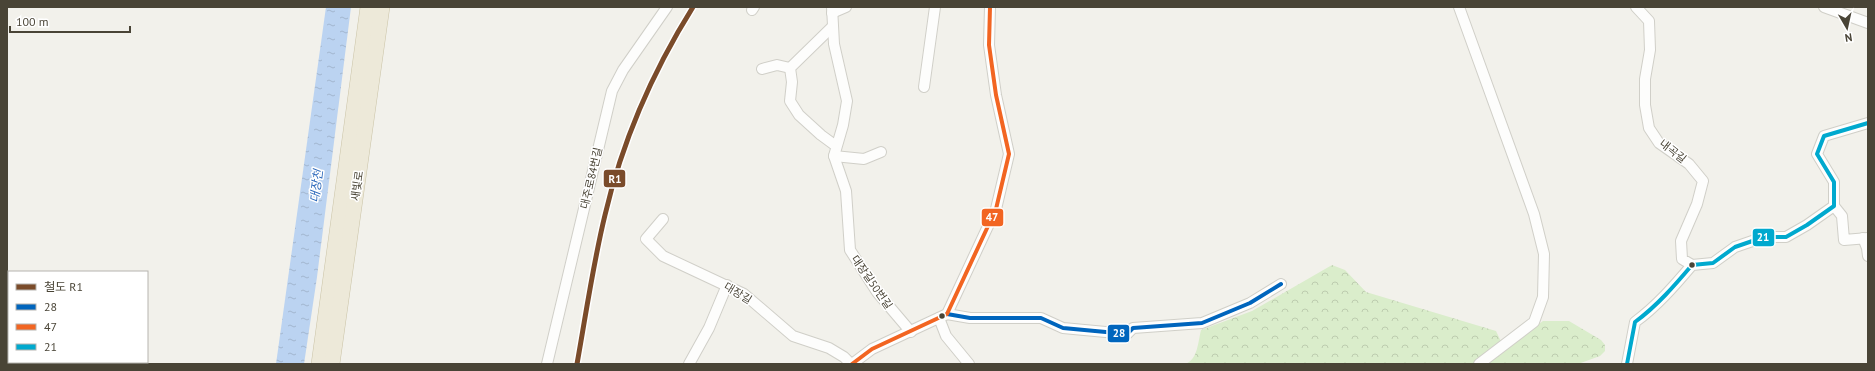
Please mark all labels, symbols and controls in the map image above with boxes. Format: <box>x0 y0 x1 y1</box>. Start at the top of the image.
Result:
scale bar <box>10 8 130 34</box>
north arrow <box>1827 8 1867 48</box>
text: 100 m <box>16 14 49 29</box>
text: N <box>1844 30 1853 45</box>
street label: 내곡길 <box>1657 136 1689 166</box>
street label: 대주로84번길 <box>577 146 605 210</box>
water label: 대장천 <box>307 167 326 203</box>
line badge: R1 <box>603 169 626 188</box>
street label: 새빛로 <box>348 170 366 202</box>
text: R1 <box>609 172 621 186</box>
line badge: 47 <box>981 208 1004 227</box>
text: 47 <box>986 210 998 224</box>
line badge: 21 <box>1752 228 1775 247</box>
text: 21 <box>1757 230 1769 244</box>
street label: 대장길50번길 <box>848 252 896 312</box>
unlabelled marker <box>1687 260 1697 270</box>
legend <box>8 271 148 363</box>
text: 철도 R1 <box>44 279 83 294</box>
street label: 대장길 <box>721 279 755 307</box>
text: 28 <box>44 299 57 314</box>
unlabelled marker <box>937 311 947 321</box>
text: 47 <box>44 319 57 334</box>
line badge: 28 <box>1107 324 1130 343</box>
text: 28 <box>1113 326 1125 340</box>
text: 21 <box>44 339 57 354</box>

